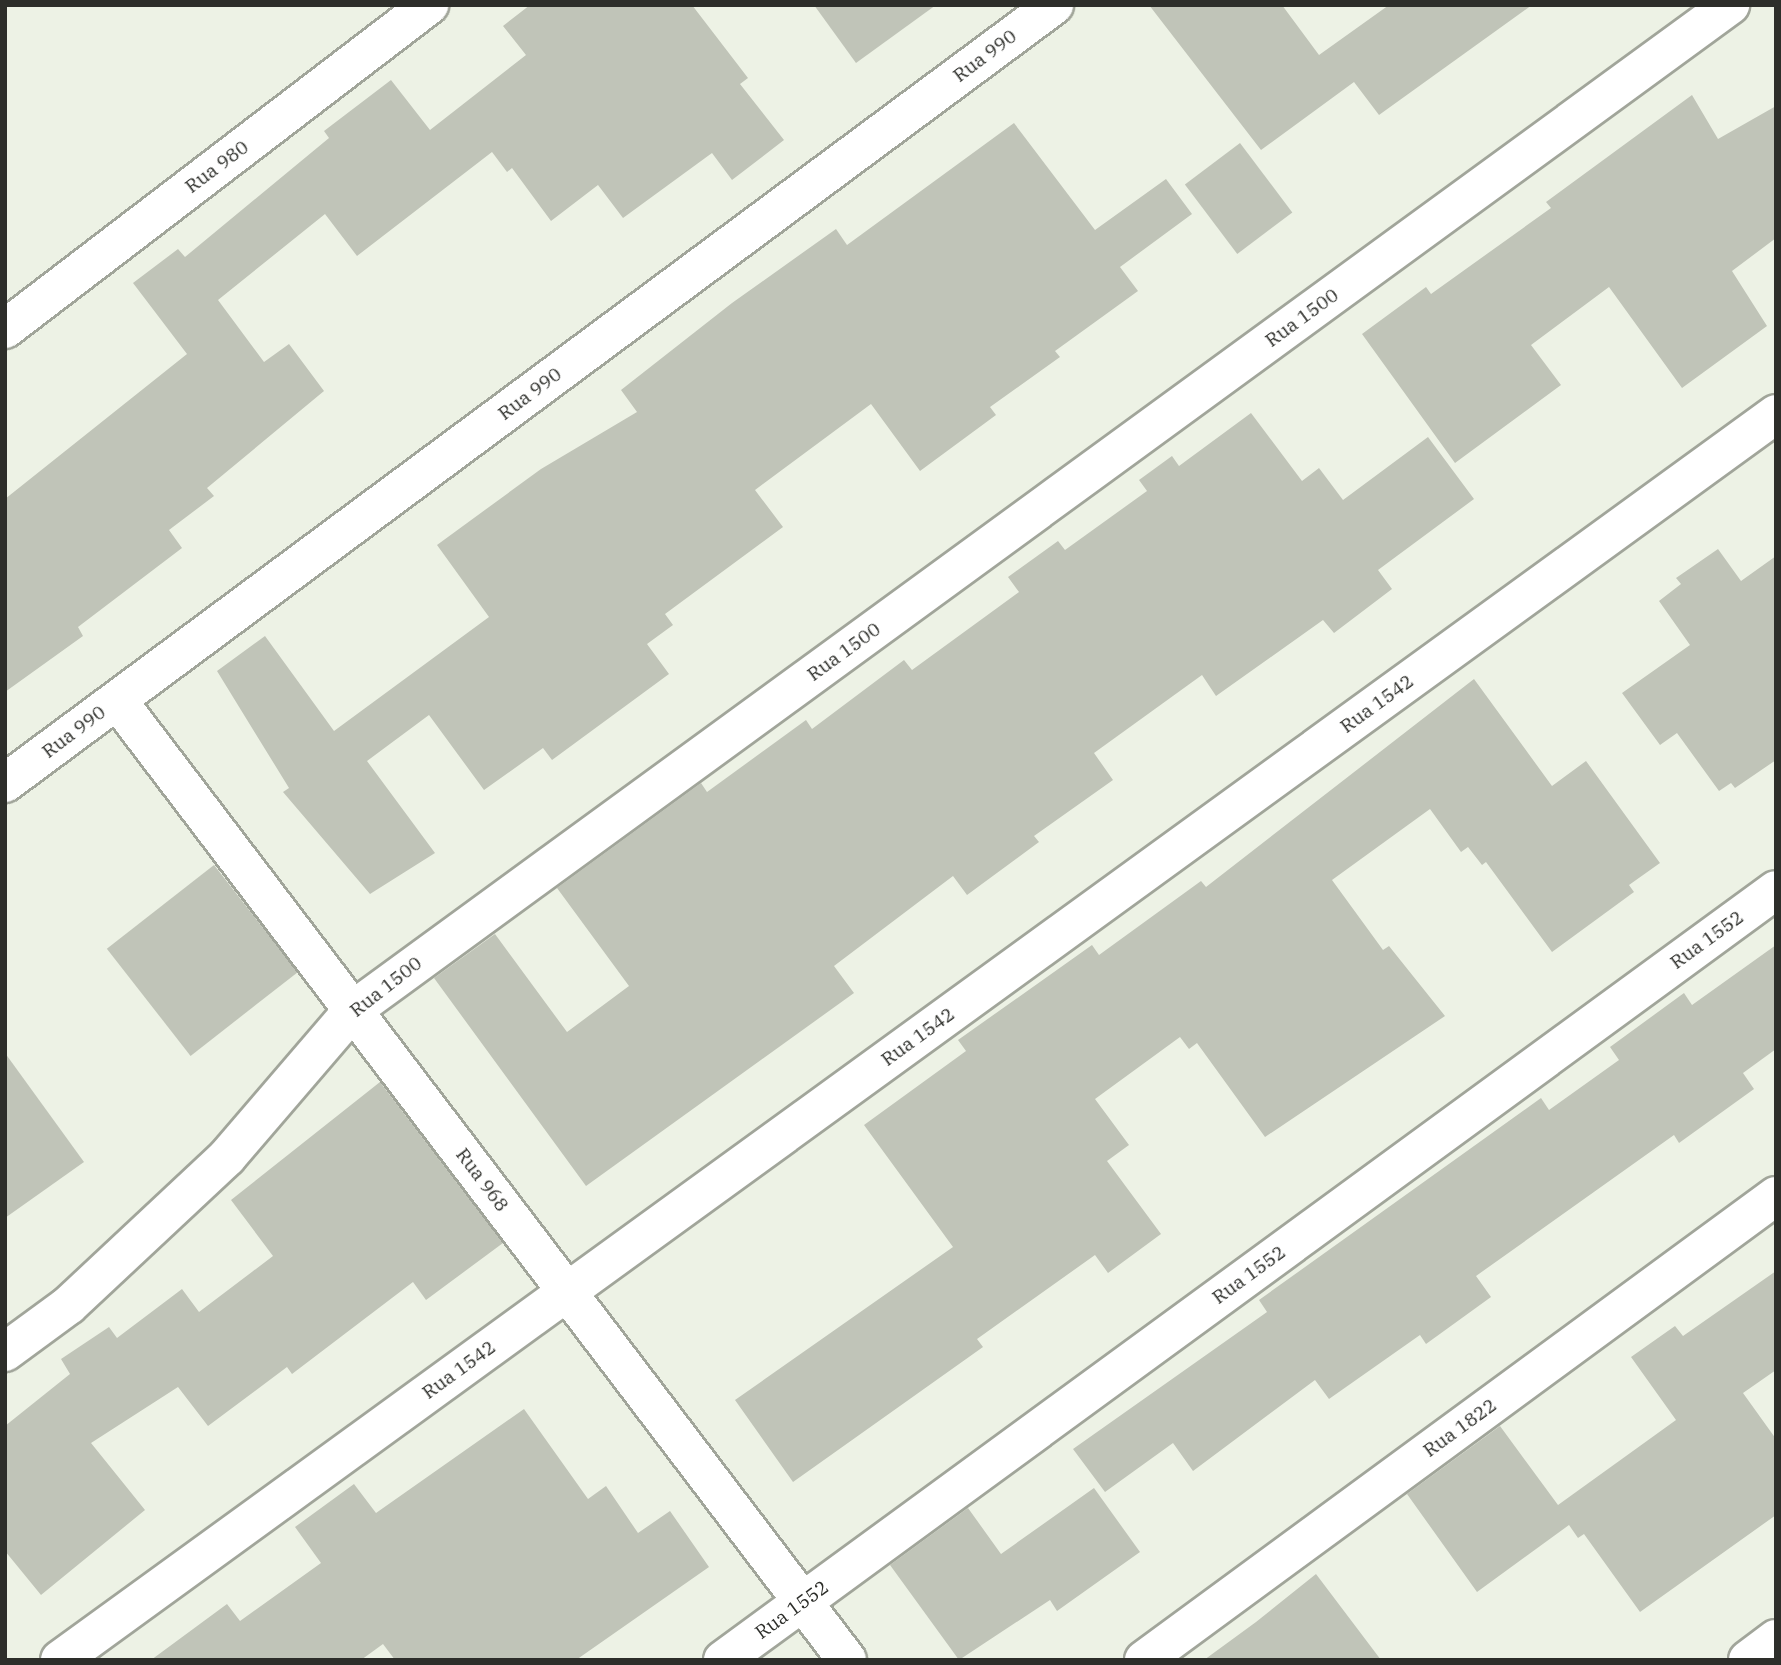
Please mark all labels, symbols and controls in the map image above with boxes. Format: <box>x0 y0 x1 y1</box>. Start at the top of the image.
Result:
street label: Rua 990 <box>949 25 1021 87</box>
street label: Rua 980 <box>181 136 253 198</box>
street label: Rua 1500 <box>1261 284 1343 352</box>
street label: Rua 990 <box>494 363 566 425</box>
street label: Rua 1500 <box>803 618 885 686</box>
street label: Rua 1542 <box>1336 670 1418 738</box>
street label: Rua 990 <box>38 701 110 763</box>
street label: Rua 1552 <box>1666 906 1748 974</box>
street label: Rua 1500 <box>346 952 426 1022</box>
street label: Rua 1542 <box>877 1003 959 1071</box>
street label: Rua 968 <box>451 1144 513 1216</box>
street label: Rua 1552 <box>1208 1241 1290 1309</box>
street label: Rua 1542 <box>418 1336 500 1404</box>
street label: Rua 1822 <box>1419 1394 1501 1462</box>
street label: Rua 1552 <box>751 1576 833 1644</box>

